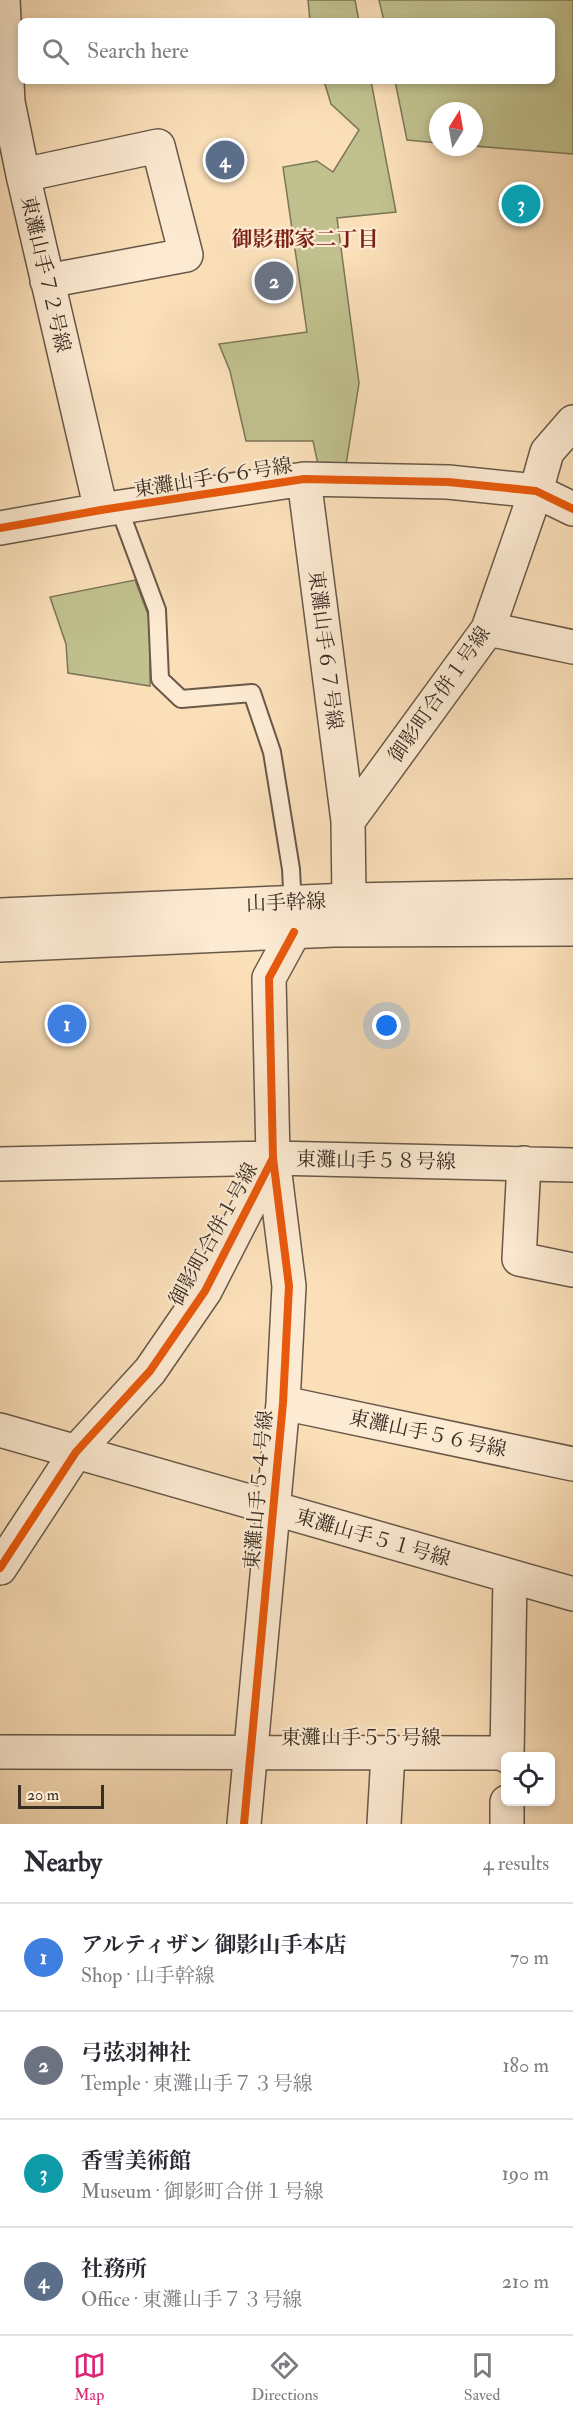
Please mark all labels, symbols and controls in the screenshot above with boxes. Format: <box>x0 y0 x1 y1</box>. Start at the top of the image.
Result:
search box <box>18 18 555 84</box>
icon: search <box>39 35 72 68</box>
text: Search here <box>87 37 189 65</box>
north arrow <box>429 102 483 156</box>
pin: 4 <box>206 138 244 182</box>
pin: 3 <box>502 182 540 226</box>
street label: 東灘山手７２号線 <box>15 193 76 355</box>
district label: 御影郡家二丁目 <box>232 226 379 253</box>
pin: 2 <box>254 258 294 304</box>
street label: 東灘山手６６号線 <box>132 453 294 502</box>
street label: 東灘山手６７号線 <box>303 569 348 731</box>
street label: 御影町合併１号線 <box>383 622 496 767</box>
street label: 山手幹線 <box>246 889 326 916</box>
pin: 1 <box>48 1002 86 1046</box>
your location <box>372 1011 401 1040</box>
street label: 東灘山手５８号線 <box>296 1147 456 1174</box>
street label: 御影町合併１号線 <box>164 1158 263 1310</box>
street label: 東灘山手５６号線 <box>347 1405 509 1462</box>
street label: 東灘山手５４号線 <box>239 1409 278 1571</box>
street label: 東灘山手５１号線 <box>293 1503 453 1572</box>
street label: 東灘山手５５号線 <box>281 1725 441 1750</box>
map controls <box>501 1752 555 1806</box>
button: locate <box>501 1752 555 1806</box>
scale bar <box>18 1782 104 1810</box>
text: 20 m <box>27 1785 59 1805</box>
text: Nearby <box>24 1847 102 1879</box>
text: 4 results <box>483 1851 549 1876</box>
text: アルティザン 御影山手本店 <box>81 1931 347 1959</box>
text: 1 <box>40 1945 47 1970</box>
text: 70 m <box>510 1945 549 1970</box>
text: Shop · 山手幹線 <box>81 1963 215 1988</box>
text: 弓弦羽神社 <box>81 2039 191 2067</box>
text: 2 <box>38 2053 49 2078</box>
text: 180 m <box>502 2053 549 2078</box>
text: Temple · 東灘山手７３号線 <box>81 2071 313 2096</box>
text: 香雪美術館 <box>81 2147 191 2175</box>
text: 3 <box>40 2161 47 2186</box>
text: 190 m <box>502 2161 549 2186</box>
text: Museum · 御影町合併１号線 <box>81 2179 324 2204</box>
text: 社務所 <box>81 2255 147 2283</box>
text: 4 <box>38 2269 49 2294</box>
text: 210 m <box>502 2269 549 2294</box>
text: Office · 東灘山手７３号線 <box>81 2287 302 2312</box>
tab: Map <box>73 2349 106 2405</box>
tab: Directions <box>251 2349 318 2405</box>
tab: Saved <box>464 2349 500 2405</box>

